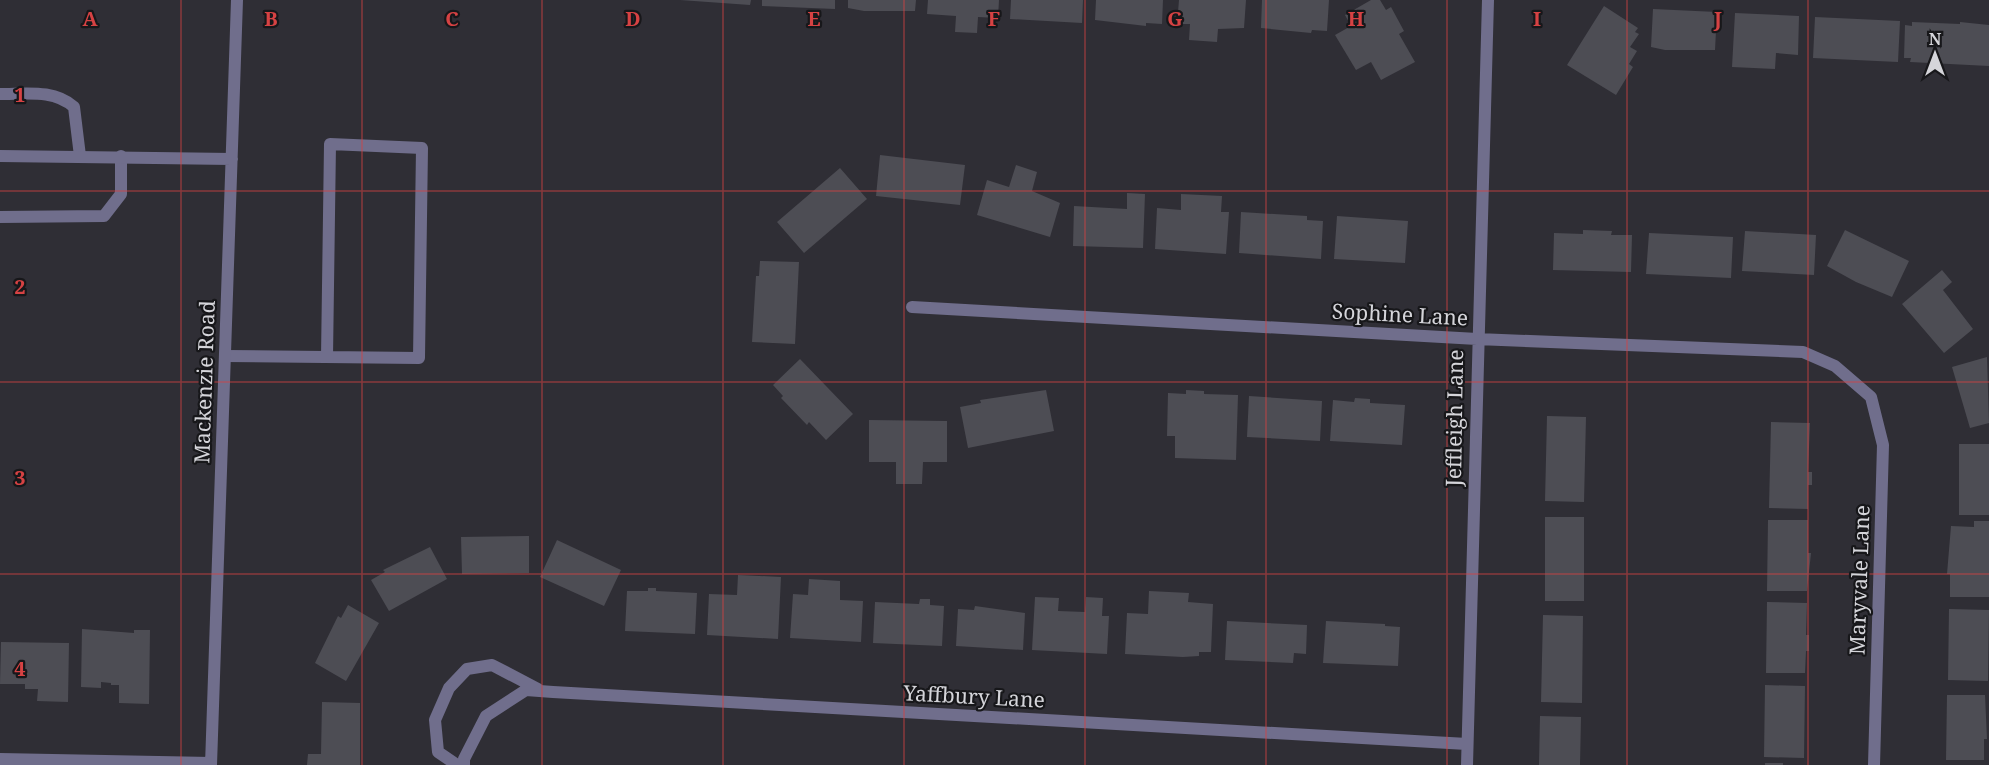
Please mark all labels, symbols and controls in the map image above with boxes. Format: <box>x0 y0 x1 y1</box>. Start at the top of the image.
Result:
text: A <box>82 5 98 32</box>
text: B <box>264 5 278 32</box>
text: C <box>445 5 459 32</box>
text: D <box>625 5 641 32</box>
text: E <box>807 5 821 32</box>
text: F <box>988 5 1000 32</box>
text: G <box>1167 5 1183 32</box>
text: H <box>1348 5 1364 32</box>
text: I <box>1533 5 1541 32</box>
text: J <box>1713 5 1722 32</box>
north arrow <box>1905 24 1965 84</box>
text: N <box>1929 28 1942 50</box>
text: 1 <box>14 81 26 108</box>
text: 2 <box>14 273 26 300</box>
street label: Sophine Lane <box>1331 296 1469 332</box>
street label: Mackenzie Road <box>187 300 221 464</box>
street label: Jeffleigh Lane <box>1439 349 1469 488</box>
text: 3 <box>14 464 26 491</box>
street label: Maryvale Lane <box>1842 504 1876 655</box>
text: 4 <box>14 655 26 682</box>
street label: Yaffbury Lane <box>902 678 1046 714</box>

